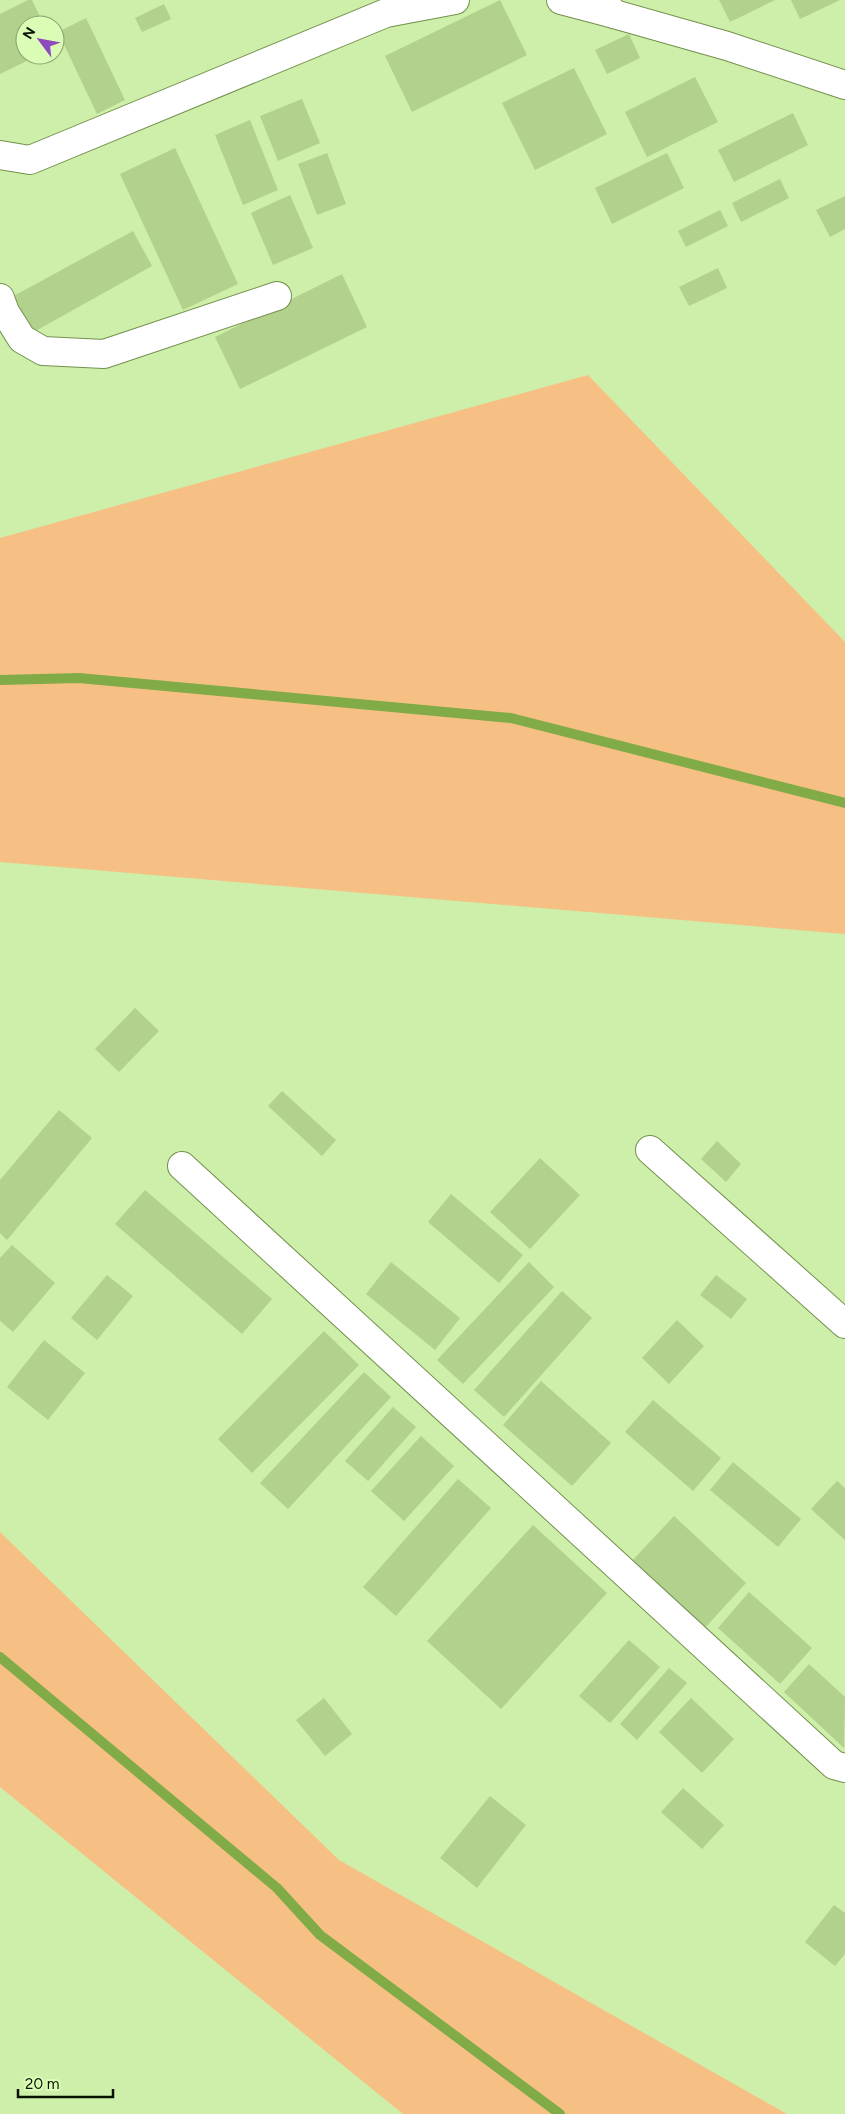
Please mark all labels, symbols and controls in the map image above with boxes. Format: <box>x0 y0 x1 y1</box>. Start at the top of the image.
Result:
north arrow <box>15 15 65 65</box>
text: N <box>19 24 39 42</box>
scale bar <box>18 2066 112 2098</box>
text: 20 m <box>25 2075 59 2093</box>

